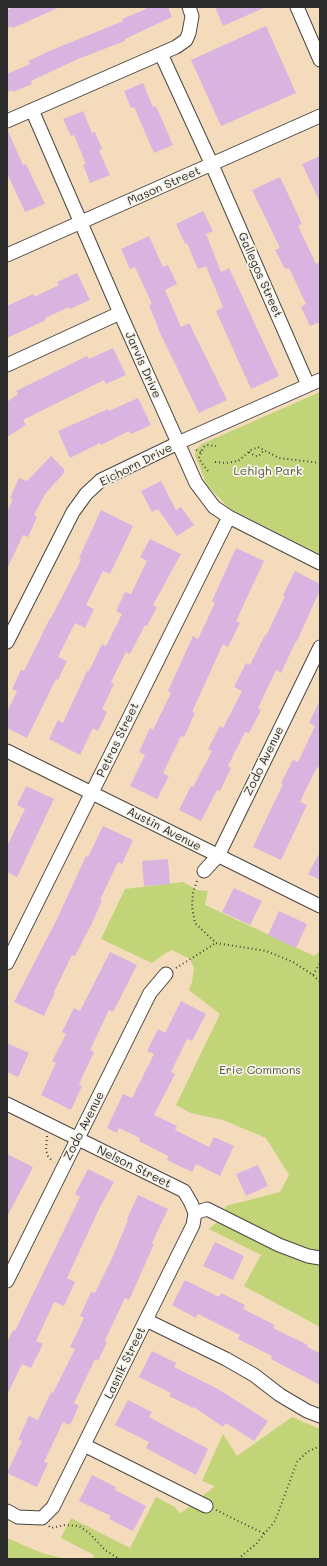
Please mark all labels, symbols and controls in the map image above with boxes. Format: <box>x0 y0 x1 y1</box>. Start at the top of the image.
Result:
street label: Mason Street <box>125 163 203 209</box>
street label: Gallegos Street <box>235 230 285 320</box>
street label: Jarvis Drive <box>122 329 164 401</box>
street label: Eichorn Drive <box>97 440 175 490</box>
park label: Lehigh Park <box>234 464 302 478</box>
street label: Petras Street <box>94 700 142 780</box>
street label: Zodo Avenue <box>241 724 287 798</box>
street label: Austin Avenue <box>124 804 204 854</box>
park label: Erie Commons <box>219 1063 301 1077</box>
street label: Zodo Avenue <box>60 1089 108 1163</box>
street label: Nelson Street <box>94 1143 174 1191</box>
street label: Lasnik Street <box>101 1325 149 1401</box>

